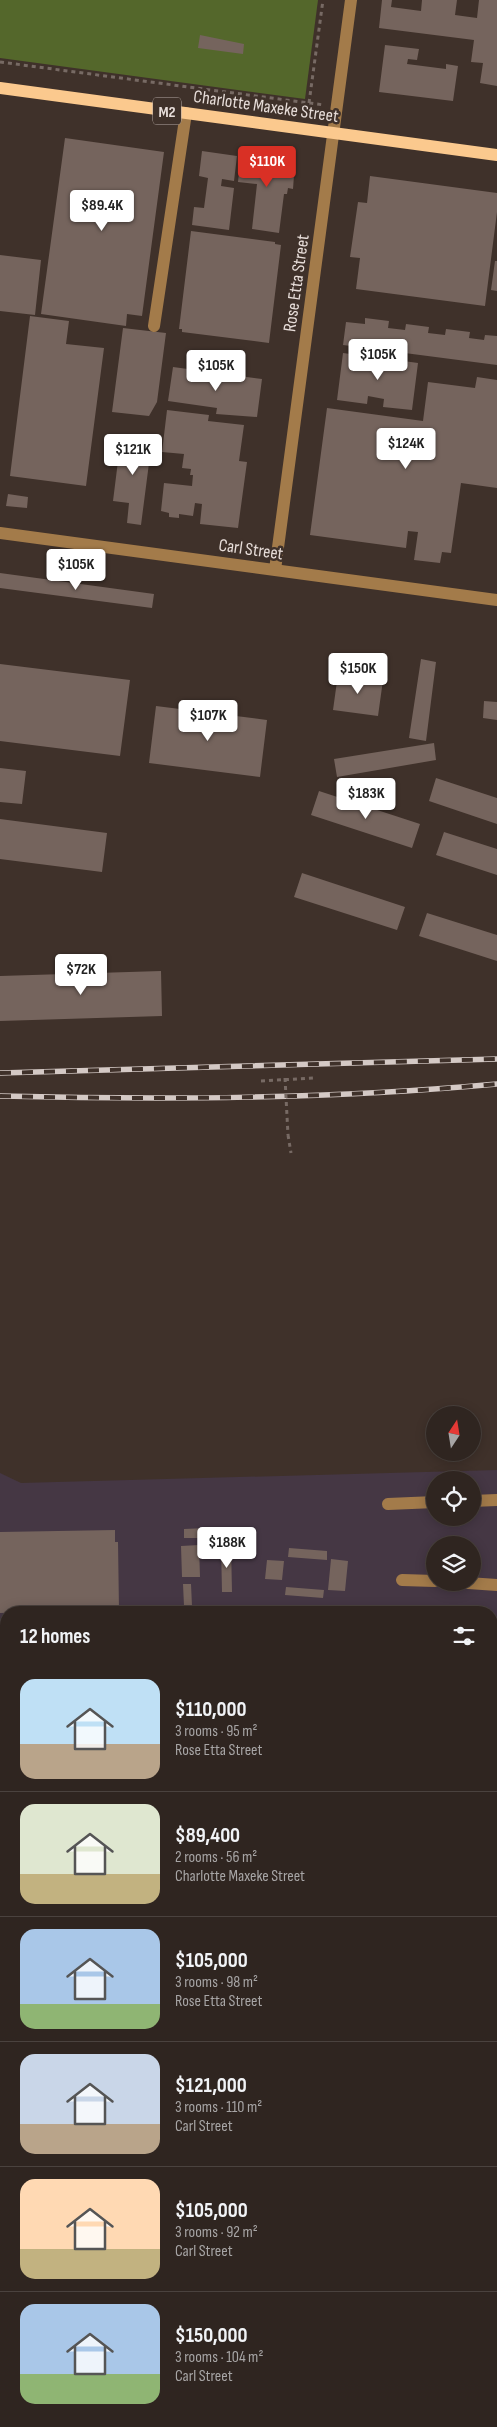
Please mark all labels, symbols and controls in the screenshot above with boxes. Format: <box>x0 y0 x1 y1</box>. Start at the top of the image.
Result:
street label: Charlotte Maxeke Street <box>192 86 340 127</box>
road number: M2 <box>153 98 181 124</box>
pin: $110K <box>232 146 302 188</box>
text: $110K <box>249 152 285 171</box>
pin: $89.4K <box>61 190 143 232</box>
text: $89.4K <box>81 196 123 215</box>
street label: Rose Etta Street <box>279 232 314 333</box>
pin: $105K <box>343 338 413 381</box>
text: $105K <box>360 345 397 364</box>
pin: $105K <box>181 350 251 392</box>
text: $105K <box>198 356 235 375</box>
pin: $124K <box>371 428 441 470</box>
pin: $121K <box>98 434 168 476</box>
text: $124K <box>388 434 424 453</box>
text: $121K <box>115 440 151 459</box>
street label: Carl Street <box>217 535 285 564</box>
pin: $105K <box>41 548 111 591</box>
text: $105K <box>58 555 95 574</box>
pin: $150K <box>323 652 393 695</box>
text: $150K <box>339 659 377 678</box>
pin: $107K <box>173 700 243 742</box>
text: $107K <box>189 706 227 725</box>
pin: $183K <box>331 778 401 820</box>
text: $183K <box>347 784 385 803</box>
pin: $72K <box>51 954 111 996</box>
text: $72K <box>66 960 96 979</box>
north arrow <box>426 1406 481 1461</box>
map controls <box>426 1406 481 1591</box>
button: locate <box>426 1471 481 1526</box>
pin: $188K <box>192 1526 262 1569</box>
text: $188K <box>208 1533 246 1552</box>
button: layers <box>426 1536 481 1591</box>
icon: filters <box>450 1622 478 1650</box>
text: 12 homes <box>20 1624 90 1649</box>
text: $110,000 <box>175 1697 247 1722</box>
icon: home <box>60 1699 120 1759</box>
text: 3 rooms · 95 m² <box>175 1722 257 1741</box>
text: Rose Etta Street <box>175 1741 262 1760</box>
text: $89,400 <box>175 1823 240 1848</box>
icon: home <box>60 1824 120 1884</box>
text: 2 rooms · 56 m² <box>175 1848 257 1867</box>
text: Charlotte Maxeke Street <box>175 1867 305 1886</box>
text: $105,000 <box>175 1948 248 1973</box>
icon: home <box>60 1949 120 2009</box>
text: 3 rooms · 98 m² <box>175 1973 258 1992</box>
text: Rose Etta Street <box>175 1992 262 2011</box>
text: $121,000 <box>175 2073 247 2098</box>
icon: home <box>60 2074 120 2134</box>
text: 3 rooms · 110 m² <box>175 2098 262 2117</box>
text: Carl Street <box>175 2117 233 2136</box>
text: $105,000 <box>175 2198 248 2223</box>
icon: home <box>60 2199 120 2259</box>
text: 3 rooms · 92 m² <box>175 2223 258 2242</box>
text: Carl Street <box>175 2242 233 2261</box>
text: $150,000 <box>175 2323 248 2348</box>
icon: home <box>60 2324 120 2384</box>
text: 3 rooms · 104 m² <box>175 2348 263 2367</box>
text: Carl Street <box>175 2367 233 2386</box>

